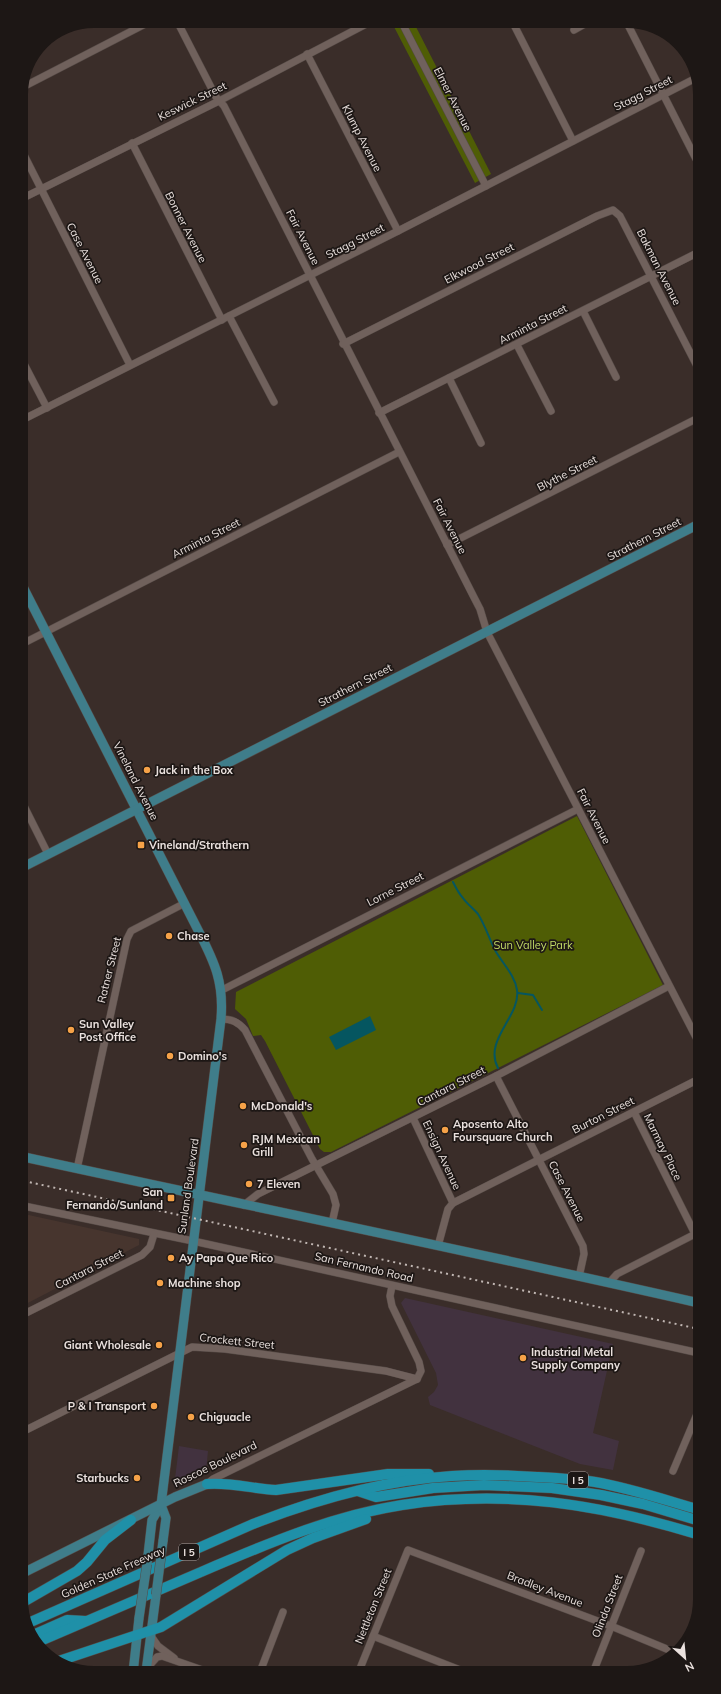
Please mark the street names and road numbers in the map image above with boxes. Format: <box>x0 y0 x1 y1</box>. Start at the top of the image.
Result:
street label: Elmer Avenue <box>431 65 475 133</box>
street label: Stagg Street <box>611 72 675 114</box>
street label: Keswick Street <box>155 78 229 124</box>
street label: Klump Avenue <box>339 102 385 174</box>
street label: Bonner Avenue <box>162 189 210 265</box>
street label: Fair Avenue <box>283 207 323 267</box>
street label: Case Avenue <box>64 220 106 286</box>
street label: Stagg Street <box>323 220 387 262</box>
street label: Bakman Avenue <box>634 227 684 307</box>
street label: Elkwood Street <box>442 239 516 287</box>
street label: Arminta Street <box>497 301 570 347</box>
street label: Blythe Street <box>535 452 600 494</box>
street label: Fair Avenue <box>430 496 470 556</box>
street label: Strathern Street <box>605 514 683 564</box>
street label: Arminta Street <box>170 515 243 561</box>
street label: Strathern Street <box>316 660 394 710</box>
street label: Vineland Avenue <box>110 739 162 823</box>
street label: Fair Avenue <box>574 786 614 846</box>
street label: Lorne Street <box>364 869 426 909</box>
street label: Ratner Street <box>94 935 124 1005</box>
street label: Cantara Street <box>415 1063 488 1109</box>
street label: Burton Street <box>570 1093 637 1137</box>
street label: Marmay Place <box>641 1111 685 1183</box>
street label: Ensign Avenue <box>420 1118 464 1192</box>
street label: Sunland Boulevard <box>174 1137 202 1235</box>
street label: Case Avenue <box>546 1158 588 1224</box>
street label: Cantara Street <box>53 1246 126 1292</box>
street label: San Fernando Road <box>313 1249 415 1285</box>
street label: Crockett Street <box>199 1330 275 1352</box>
street label: Roscoe Boulevard <box>171 1438 259 1490</box>
road number: I 5 <box>568 1472 588 1488</box>
street label: Golden State Freeway <box>59 1543 167 1601</box>
road number: I 5 <box>179 1544 199 1560</box>
street label: Nettleton Street <box>351 1566 395 1646</box>
street label: Bradley Avenue <box>505 1568 585 1610</box>
street label: Olinda Street <box>589 1572 626 1640</box>

